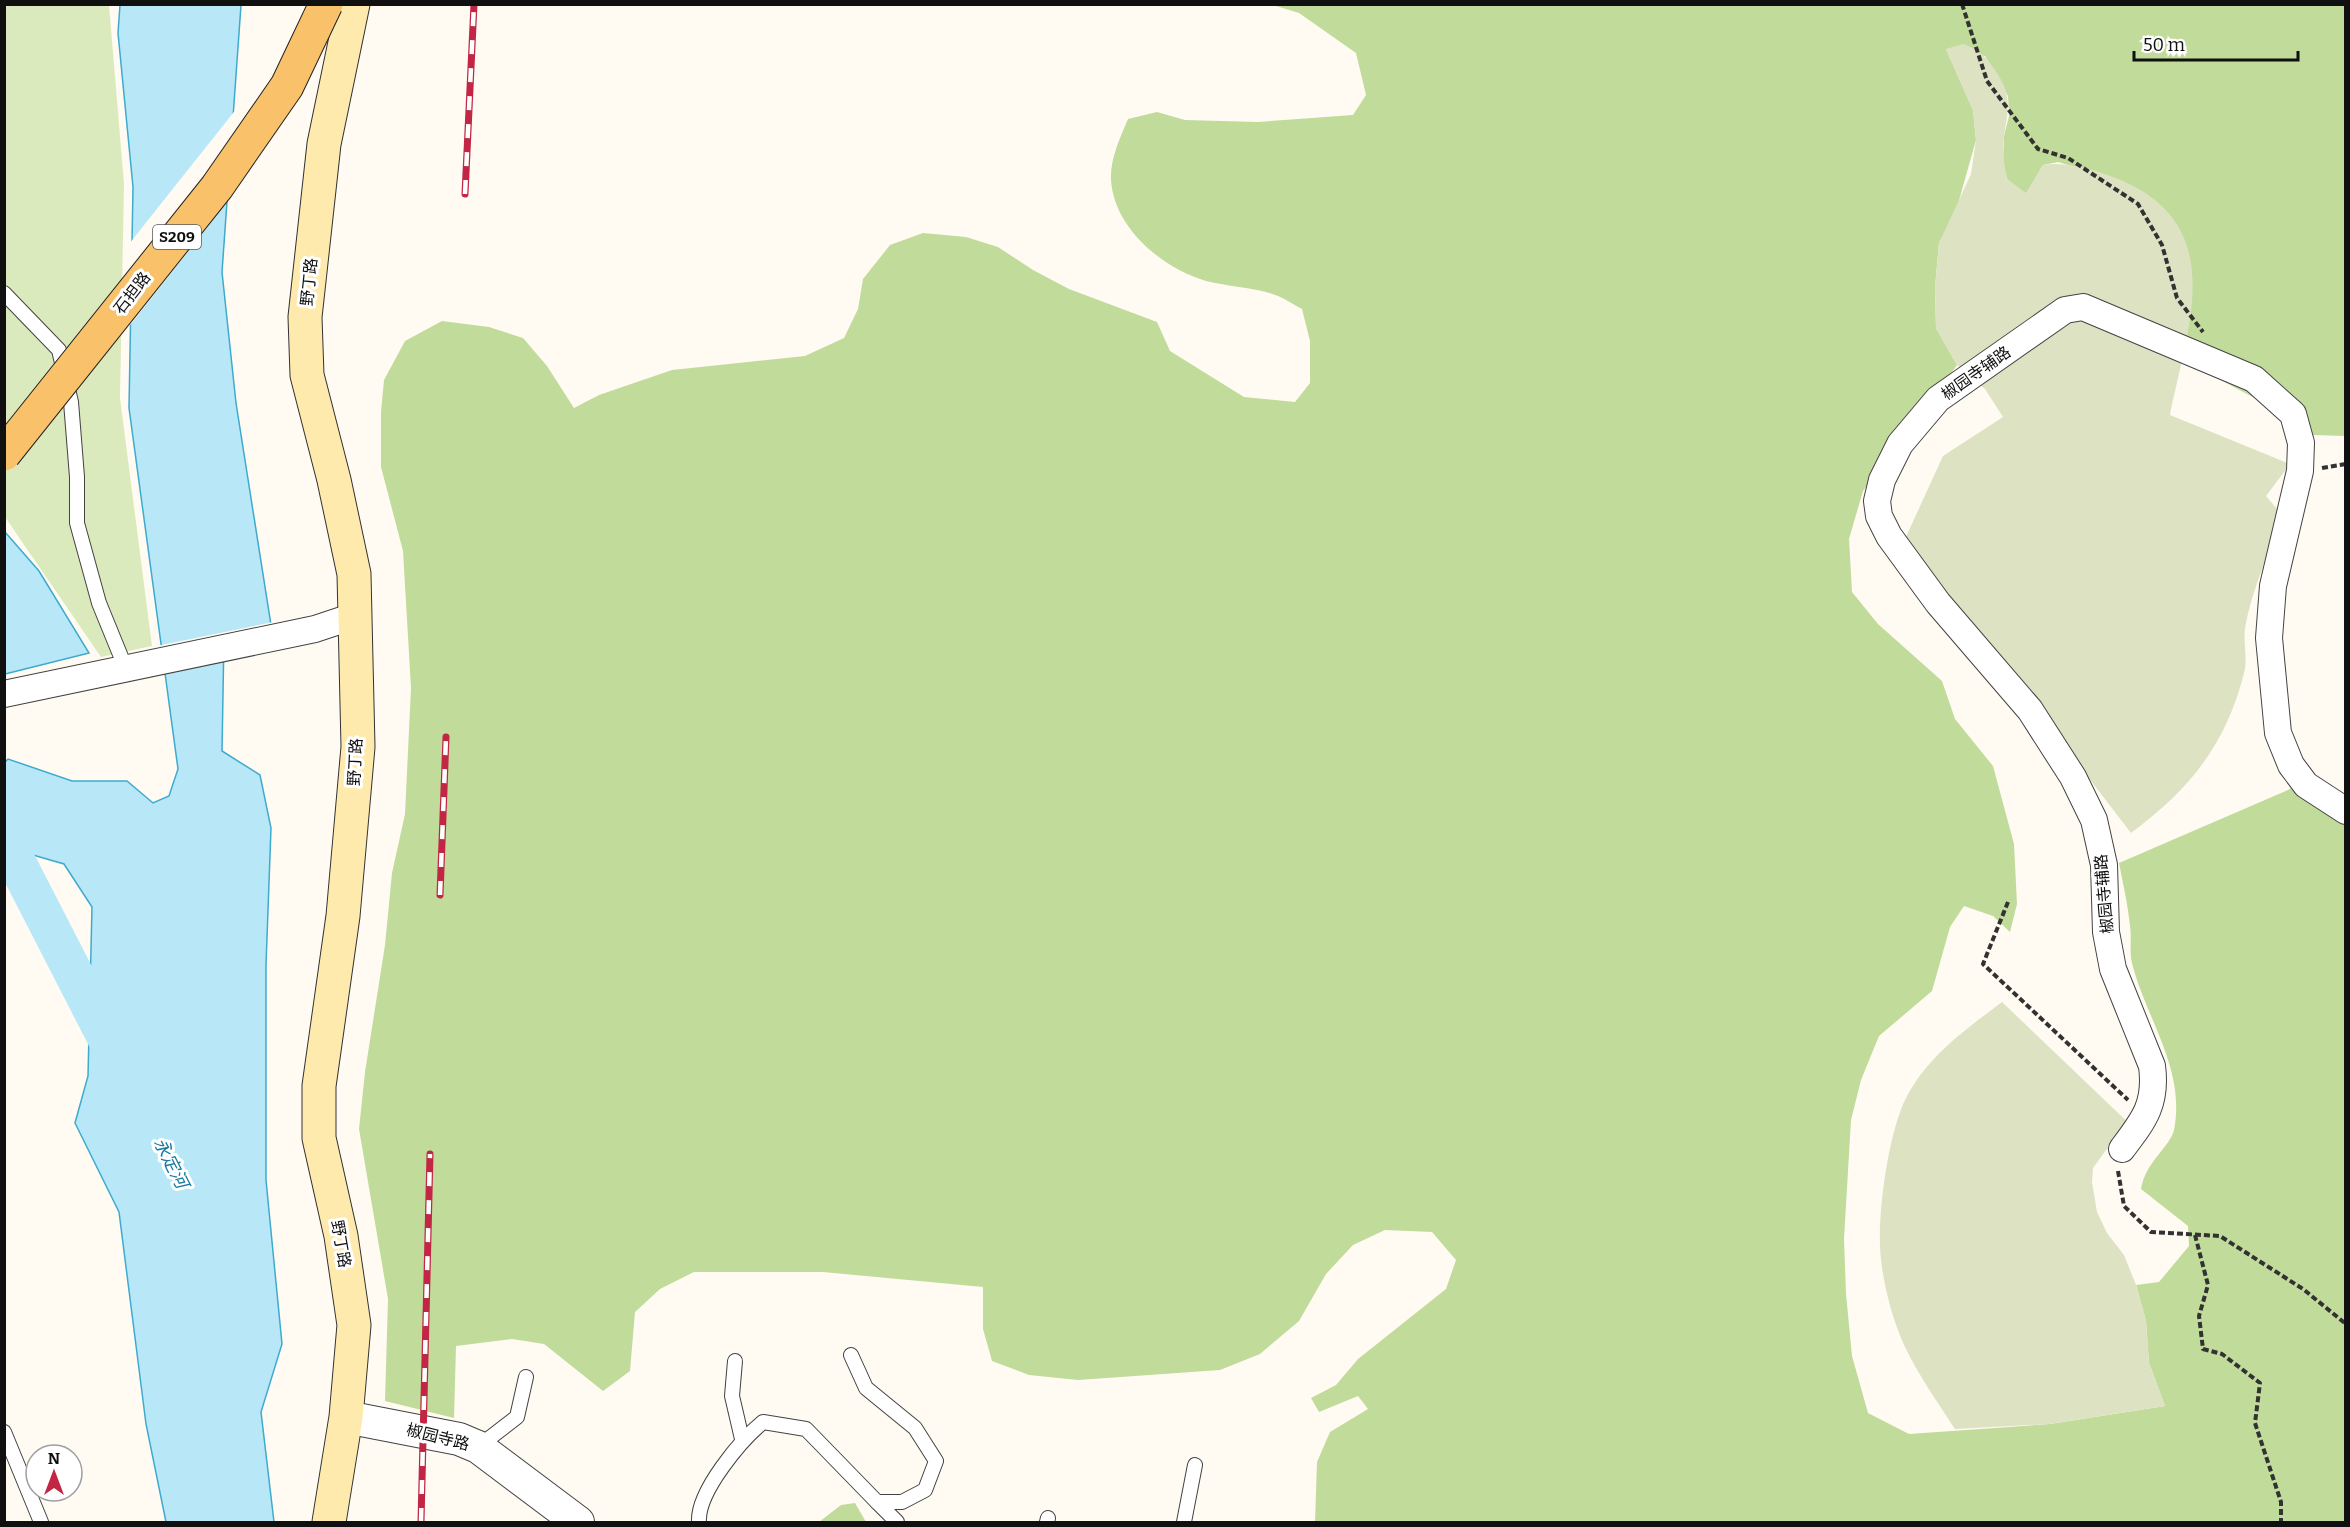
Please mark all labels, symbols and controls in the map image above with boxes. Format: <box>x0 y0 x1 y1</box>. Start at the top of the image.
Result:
scale bar <box>2134 24 2298 62</box>
text: 50 m <box>2143 34 2185 56</box>
road number: S209 <box>153 225 201 249</box>
street label: 野丁路 <box>297 257 321 307</box>
street label: 石担路 <box>110 268 154 318</box>
street label: 椒园寺辅路 <box>1938 342 2014 404</box>
street label: 野丁路 <box>344 738 366 786</box>
street label: 椒园寺辅路 <box>2091 853 2117 935</box>
water label: 永定河 <box>149 1134 194 1195</box>
street label: 野丁路 <box>327 1219 355 1269</box>
street label: 椒园寺路 <box>405 1420 471 1454</box>
north arrow <box>24 1443 84 1503</box>
text: N <box>48 1449 60 1468</box>

